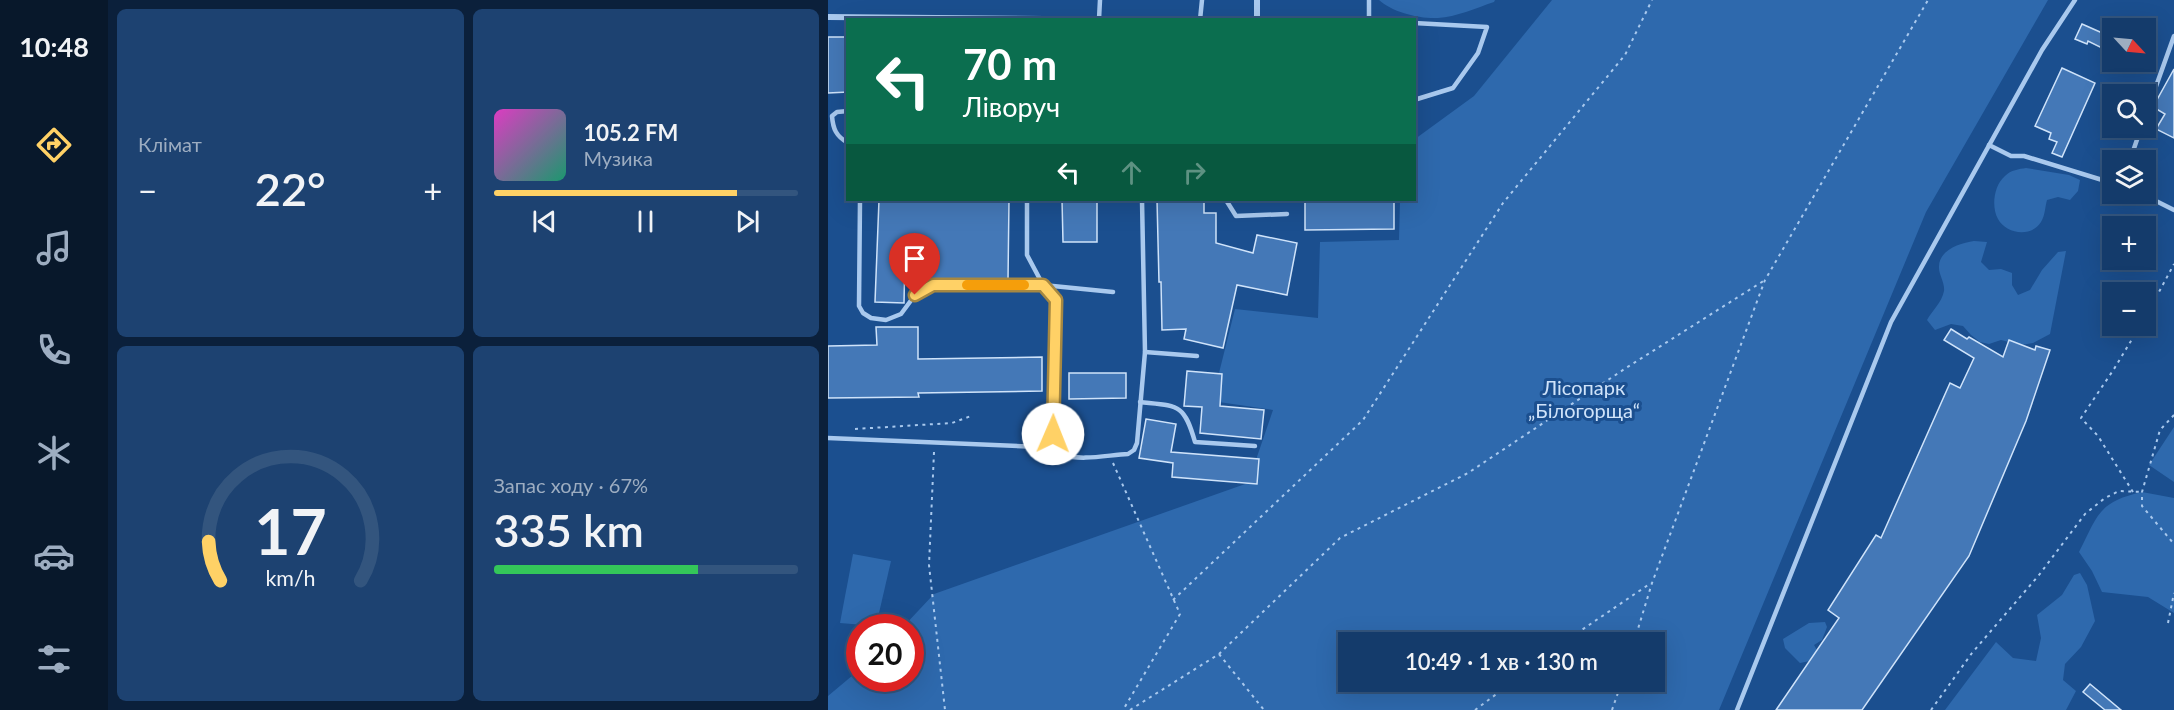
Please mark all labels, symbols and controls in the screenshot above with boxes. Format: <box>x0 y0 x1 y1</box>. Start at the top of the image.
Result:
north arrow <box>2102 18 2156 72</box>
map controls <box>2102 18 2156 336</box>
text: 10:48 <box>19 30 89 63</box>
text: 70 m <box>963 39 1057 89</box>
icon: left <box>864 42 942 120</box>
button: search <box>2102 84 2156 138</box>
text: Ліворуч <box>963 90 1060 123</box>
text: 105.2 FM <box>584 119 678 146</box>
icon: directions <box>33 124 75 166</box>
text: Клімат <box>138 132 202 156</box>
text: Музика <box>584 146 653 170</box>
button: layers <box>2102 150 2156 204</box>
icon: left <box>1052 156 1085 189</box>
icon: ahead <box>1115 156 1148 189</box>
icon: right <box>1178 156 1211 189</box>
text: 22° <box>255 162 326 216</box>
text: − <box>138 170 157 210</box>
text: + <box>423 170 442 210</box>
icon: previous <box>528 205 561 238</box>
icon: pause <box>629 205 662 238</box>
icon: next <box>731 205 764 238</box>
button: + <box>2102 216 2156 270</box>
icon: music <box>33 227 75 269</box>
pin <box>889 233 940 295</box>
icon: arrive <box>898 242 931 275</box>
button: − <box>2102 282 2156 336</box>
icon: phone <box>33 329 75 371</box>
park label: Лісопарк „Білогорща“ <box>1528 375 1640 422</box>
position arrow <box>1021 402 1085 466</box>
icon: climate <box>33 432 75 474</box>
text: Запас ходу · 67% <box>494 473 648 497</box>
text: 17 <box>254 493 326 568</box>
text: 335 km <box>494 503 644 557</box>
icon: car <box>33 535 75 577</box>
text: km/h <box>265 565 315 591</box>
speed limit sign: 20 <box>846 614 924 692</box>
icon: filters <box>33 638 75 680</box>
text: 10:49 · 1 хв · 130 m <box>1405 648 1598 675</box>

